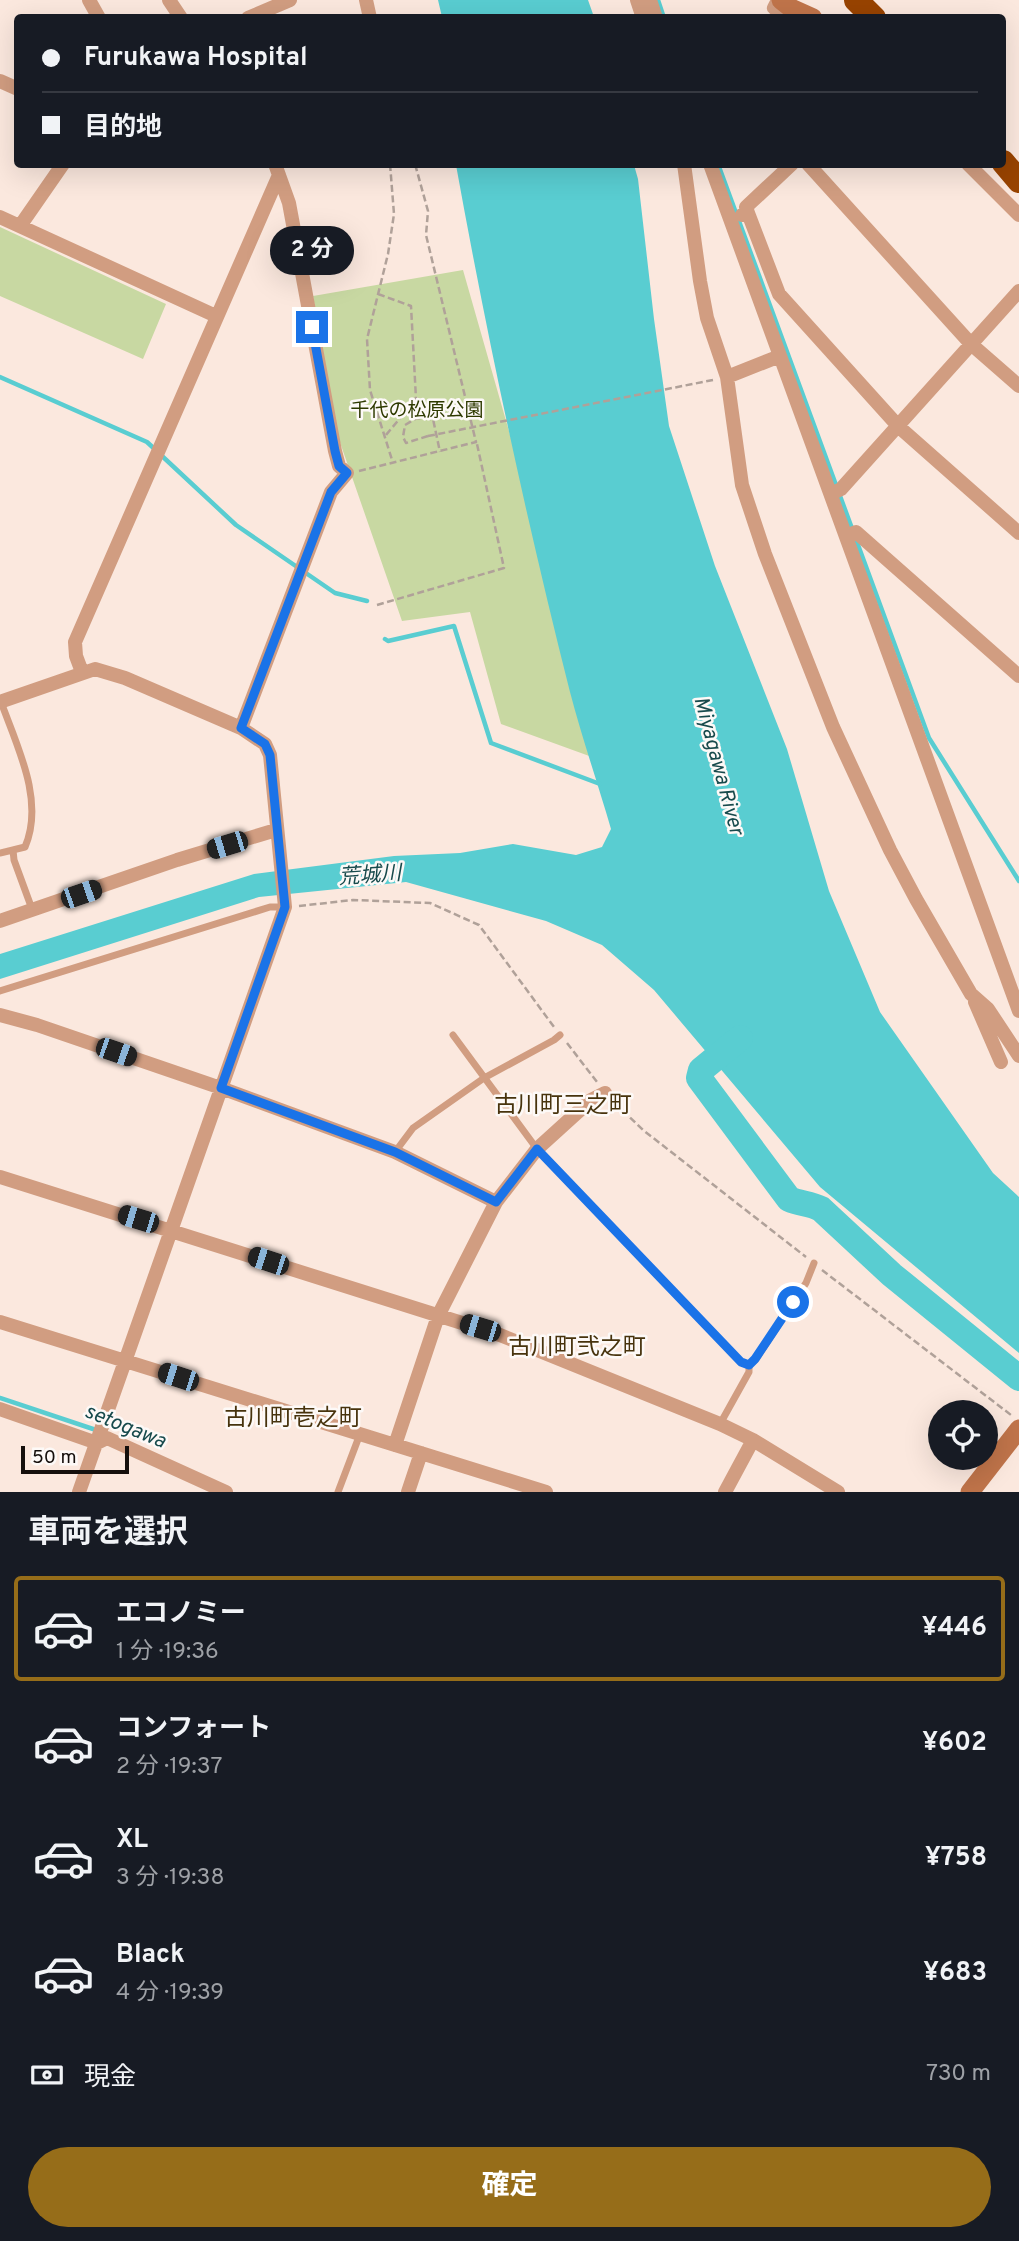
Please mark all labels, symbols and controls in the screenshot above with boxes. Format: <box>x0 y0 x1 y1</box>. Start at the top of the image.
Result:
text: Furukawa Hospital <box>84 42 308 75</box>
text: 目的地 <box>84 112 162 145</box>
callout: 2 分 <box>270 226 354 274</box>
text: 2 分 <box>291 236 333 265</box>
route end <box>296 311 328 343</box>
park label: 千代の松原公園 <box>350 399 484 423</box>
water label: Miyagawa River <box>687 694 750 840</box>
car <box>204 829 251 861</box>
water label: 荒城川 <box>338 860 404 892</box>
car <box>58 877 105 911</box>
car <box>93 1035 140 1069</box>
district label: 古川町三之町 <box>494 1092 632 1121</box>
car <box>115 1203 162 1235</box>
car <box>245 1245 292 1277</box>
route start <box>777 1286 809 1318</box>
car <box>457 1312 504 1344</box>
district label: 古川町弐之町 <box>508 1334 646 1363</box>
car <box>155 1361 202 1393</box>
water label: setogawa <box>80 1398 170 1456</box>
map controls <box>928 1400 998 1470</box>
button: locate <box>928 1400 998 1470</box>
district label: 古川町壱之町 <box>224 1405 362 1434</box>
scale bar <box>21 1443 130 1475</box>
text: 50 m <box>32 1446 77 1470</box>
text: 車両を選択 <box>28 1514 188 1554</box>
icon: car <box>32 1597 95 1660</box>
text: エコノミー <box>116 1598 246 1631</box>
text: ¥446 <box>922 1612 987 1645</box>
text: 1 分 · 19:36 <box>116 1638 219 1667</box>
icon: car <box>32 1712 95 1775</box>
text: コンフォート <box>116 1713 271 1746</box>
text: ¥602 <box>922 1727 987 1760</box>
text: 2 分 · 19:37 <box>116 1753 222 1782</box>
text: XL <box>116 1824 148 1857</box>
icon: car <box>32 1827 95 1890</box>
text: ¥758 <box>925 1842 987 1875</box>
text: 3 分 · 19:38 <box>116 1864 224 1893</box>
text: Black <box>116 1939 185 1972</box>
icon: car <box>32 1942 95 2005</box>
text: ¥683 <box>923 1957 987 1990</box>
text: 4 分 · 19:39 <box>116 1979 224 2008</box>
icon: cash <box>28 2056 66 2094</box>
text: 730 m <box>926 2060 991 2089</box>
text: 現金 <box>84 2062 136 2095</box>
button: 確定 <box>28 2147 991 2227</box>

